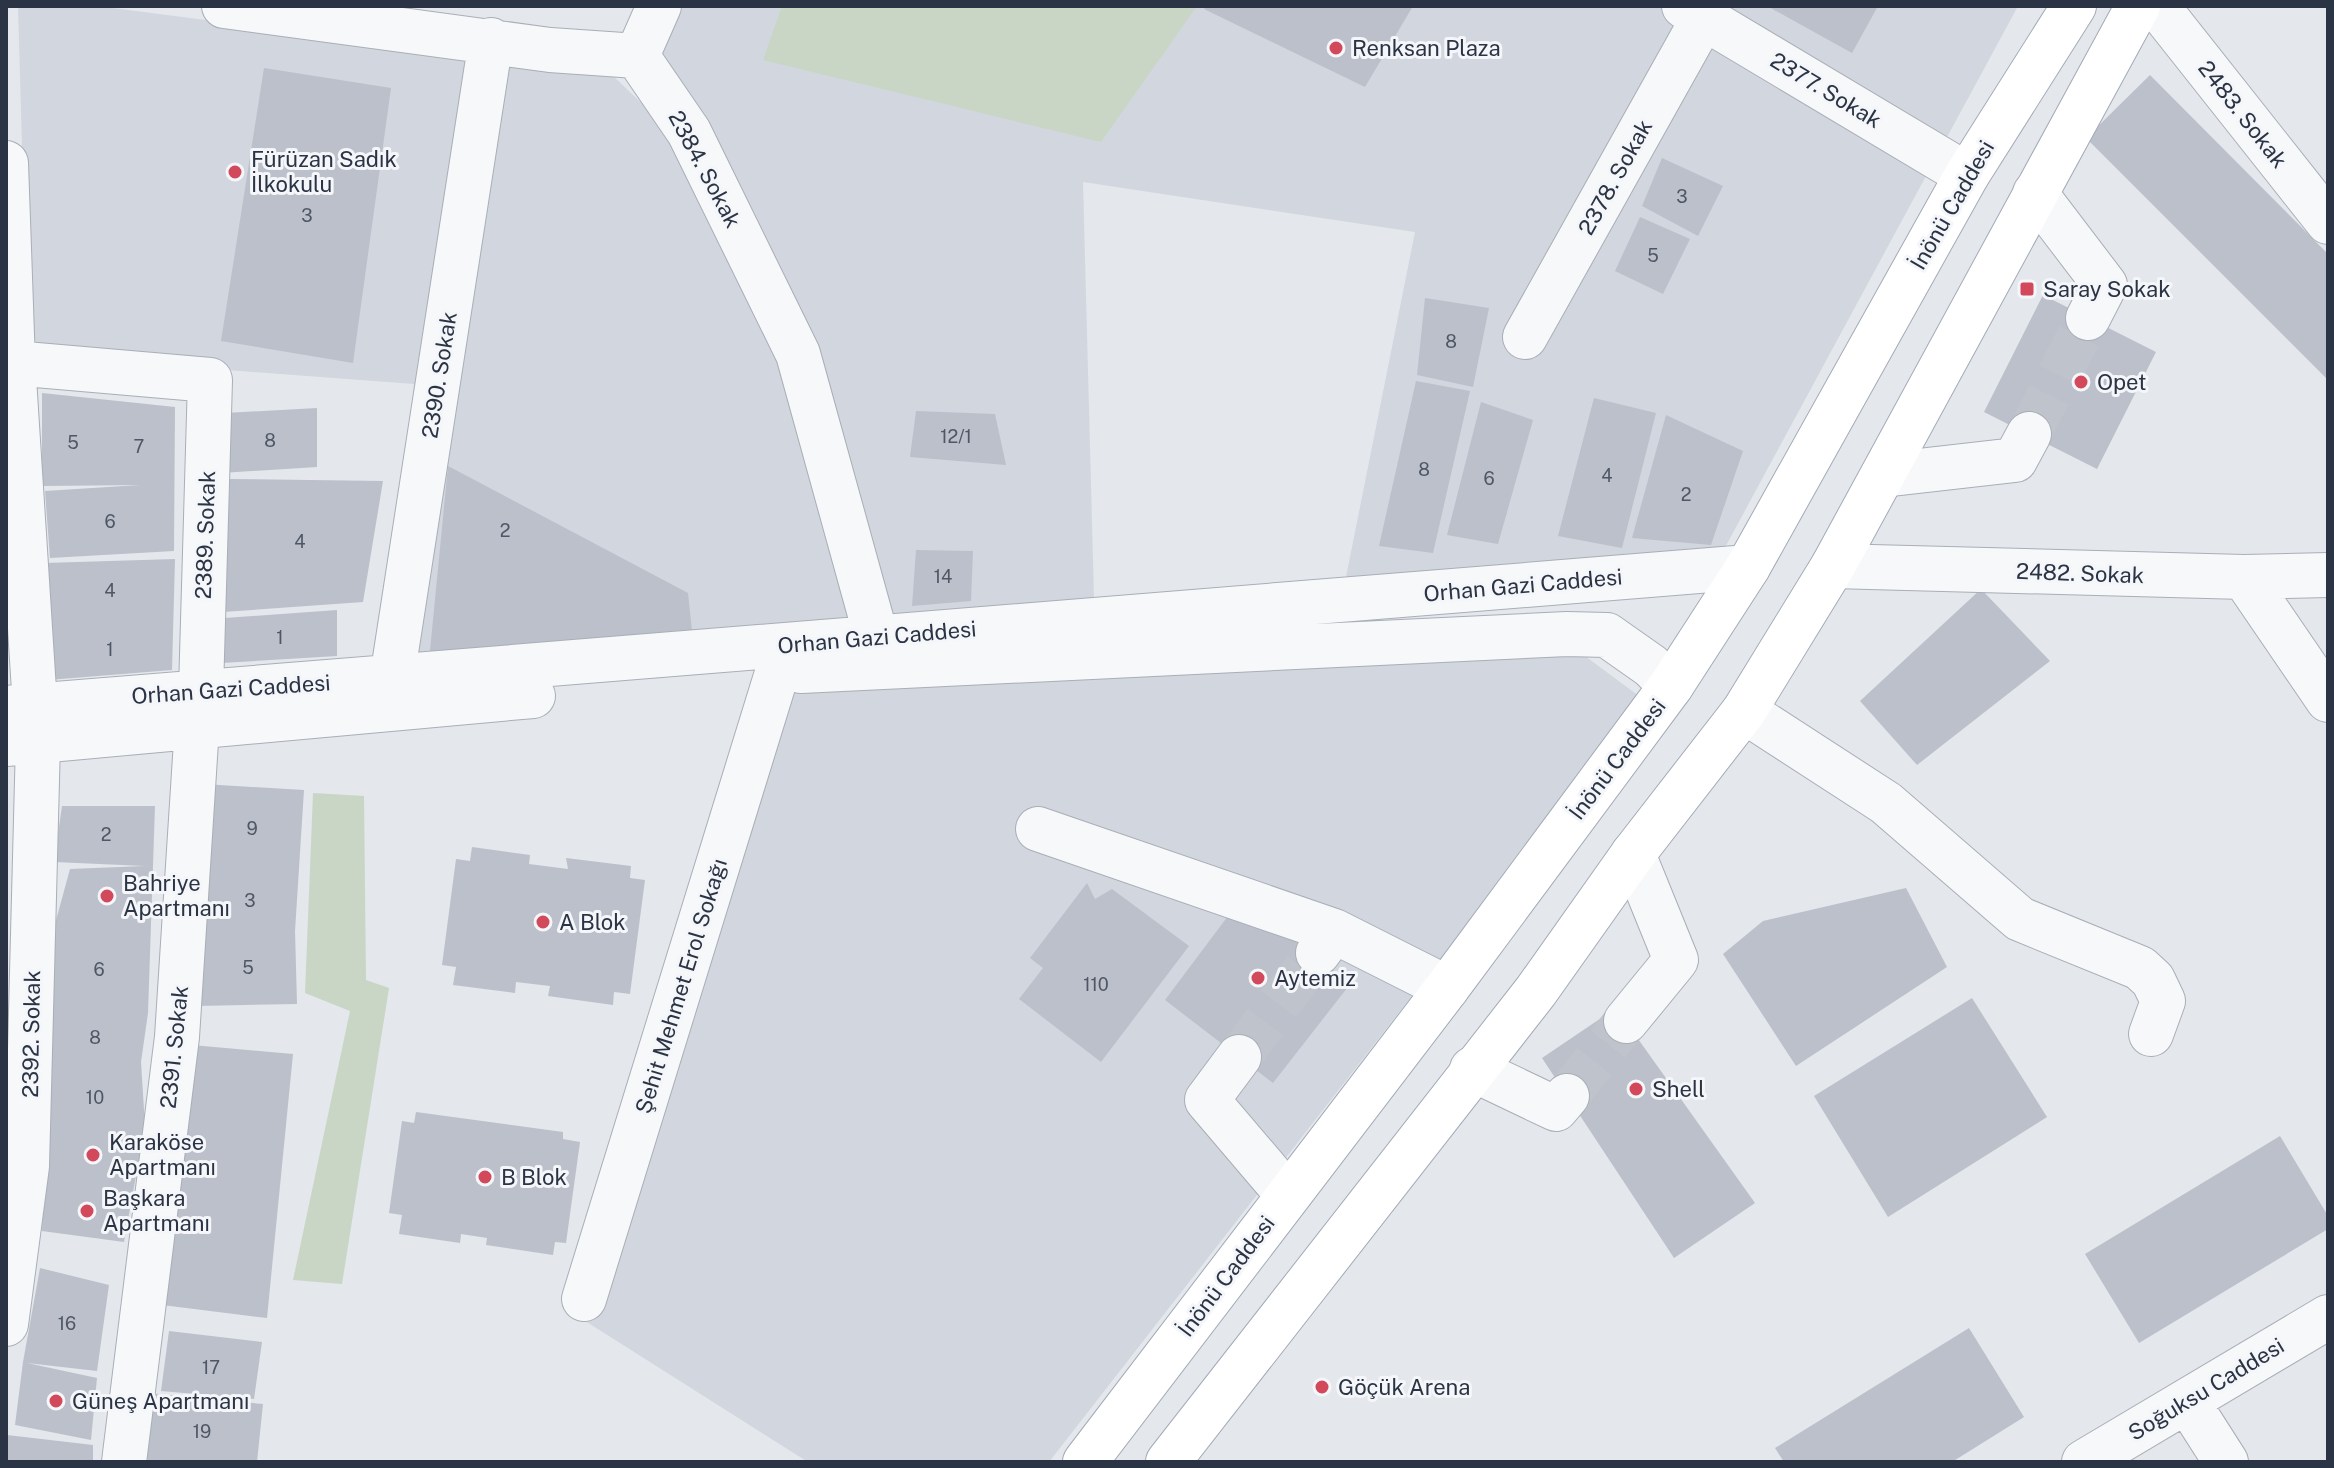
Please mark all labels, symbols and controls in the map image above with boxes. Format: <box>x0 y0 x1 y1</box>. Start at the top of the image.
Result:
place label: Renksan Plaza <box>1352 35 1501 61</box>
marker: Renksan Plaza <box>1327 39 1345 57</box>
street label: 2377. Sokak <box>1766 47 1886 133</box>
street label: 2483. Sokak <box>2193 55 2293 173</box>
street label: 2384. Sokak <box>663 106 747 232</box>
street label: 2378. Sokak <box>1573 115 1657 239</box>
street label: İnönü Caddesi <box>1904 135 1999 274</box>
place label: Fürüzan Sadık İlkokulu <box>251 146 397 197</box>
marker: Fürüzan Sadık İlkokulu <box>226 163 244 181</box>
house number: 3 <box>1676 186 1688 207</box>
house number: 3 <box>301 205 313 226</box>
house number: 5 <box>1647 245 1659 266</box>
place label: Saray Sokak <box>2043 276 2171 302</box>
marker: Saray Sokak <box>2018 280 2036 298</box>
street label: 2390. Sokak <box>416 310 462 440</box>
house number: 8 <box>1445 331 1457 352</box>
place label: Opet <box>2097 369 2147 395</box>
marker: Opet <box>2072 373 2090 391</box>
house number: 12/1 <box>940 426 972 447</box>
house number: 8 <box>264 430 276 451</box>
house number: 5 <box>67 432 79 453</box>
house number: 7 <box>134 436 144 457</box>
house number: 8 <box>1418 459 1430 480</box>
house number: 4 <box>1601 465 1613 486</box>
house number: 6 <box>1483 468 1495 489</box>
street label: 2389. Sokak <box>190 470 220 600</box>
house number: 2 <box>1681 484 1691 505</box>
house number: 6 <box>104 511 116 532</box>
house number: 2 <box>500 520 510 541</box>
house number: 4 <box>294 531 306 552</box>
street label: 2482. Sokak <box>2015 558 2145 588</box>
street label: Orhan Gazi Caddesi <box>1423 563 1623 607</box>
house number: 14 <box>934 566 952 587</box>
house number: 4 <box>104 580 116 601</box>
street label: Orhan Gazi Caddesi <box>777 615 977 659</box>
house number: 1 <box>276 627 284 648</box>
house number: 1 <box>106 639 114 660</box>
street label: Orhan Gazi Caddesi <box>131 669 331 709</box>
street label: İnönü Caddesi <box>1562 693 1671 825</box>
house number: 9 <box>246 818 258 839</box>
house number: 2 <box>101 824 111 845</box>
street label: Şehit Mehmet Erol Sokağı <box>630 855 732 1117</box>
place label: Bahriye Apartmanı <box>123 870 230 921</box>
marker: Bahriye Apartmanı <box>98 887 116 905</box>
house number: 3 <box>244 890 256 911</box>
place label: A Blok <box>559 909 626 935</box>
marker: A Blok <box>534 913 552 931</box>
house number: 5 <box>242 957 254 978</box>
house number: 6 <box>93 959 105 980</box>
place label: Aytemiz <box>1274 965 1356 991</box>
marker: Aytemiz <box>1249 969 1267 987</box>
street label: 2392. Sokak <box>17 970 45 1098</box>
house number: 110 <box>1083 974 1109 995</box>
street label: 2391. Sokak <box>155 984 193 1110</box>
house number: 8 <box>89 1027 101 1048</box>
place label: Shell <box>1652 1076 1705 1102</box>
marker: Shell <box>1627 1080 1645 1098</box>
house number: 10 <box>86 1087 104 1108</box>
place label: Karaköse Apartmanı <box>109 1129 216 1180</box>
marker: Karaköse Apartmanı <box>84 1146 102 1164</box>
place label: B Blok <box>501 1164 567 1190</box>
marker: B Blok <box>476 1168 494 1186</box>
place label: Başkara Apartmanı <box>103 1185 210 1236</box>
marker: Başkara Apartmanı <box>78 1202 96 1220</box>
street label: İnönü Caddesi <box>1171 1210 1280 1342</box>
house number: 16 <box>58 1313 76 1334</box>
street label: Soğuksu Caddesi <box>2123 1332 2289 1446</box>
house number: 17 <box>202 1357 220 1378</box>
place label: Göçük Arena <box>1338 1374 1470 1400</box>
marker: Göçük Arena <box>1313 1378 1331 1396</box>
place label: Güneş Apartmanı <box>72 1388 249 1414</box>
marker: Güneş Apartmanı <box>47 1392 65 1410</box>
house number: 19 <box>193 1421 211 1442</box>

